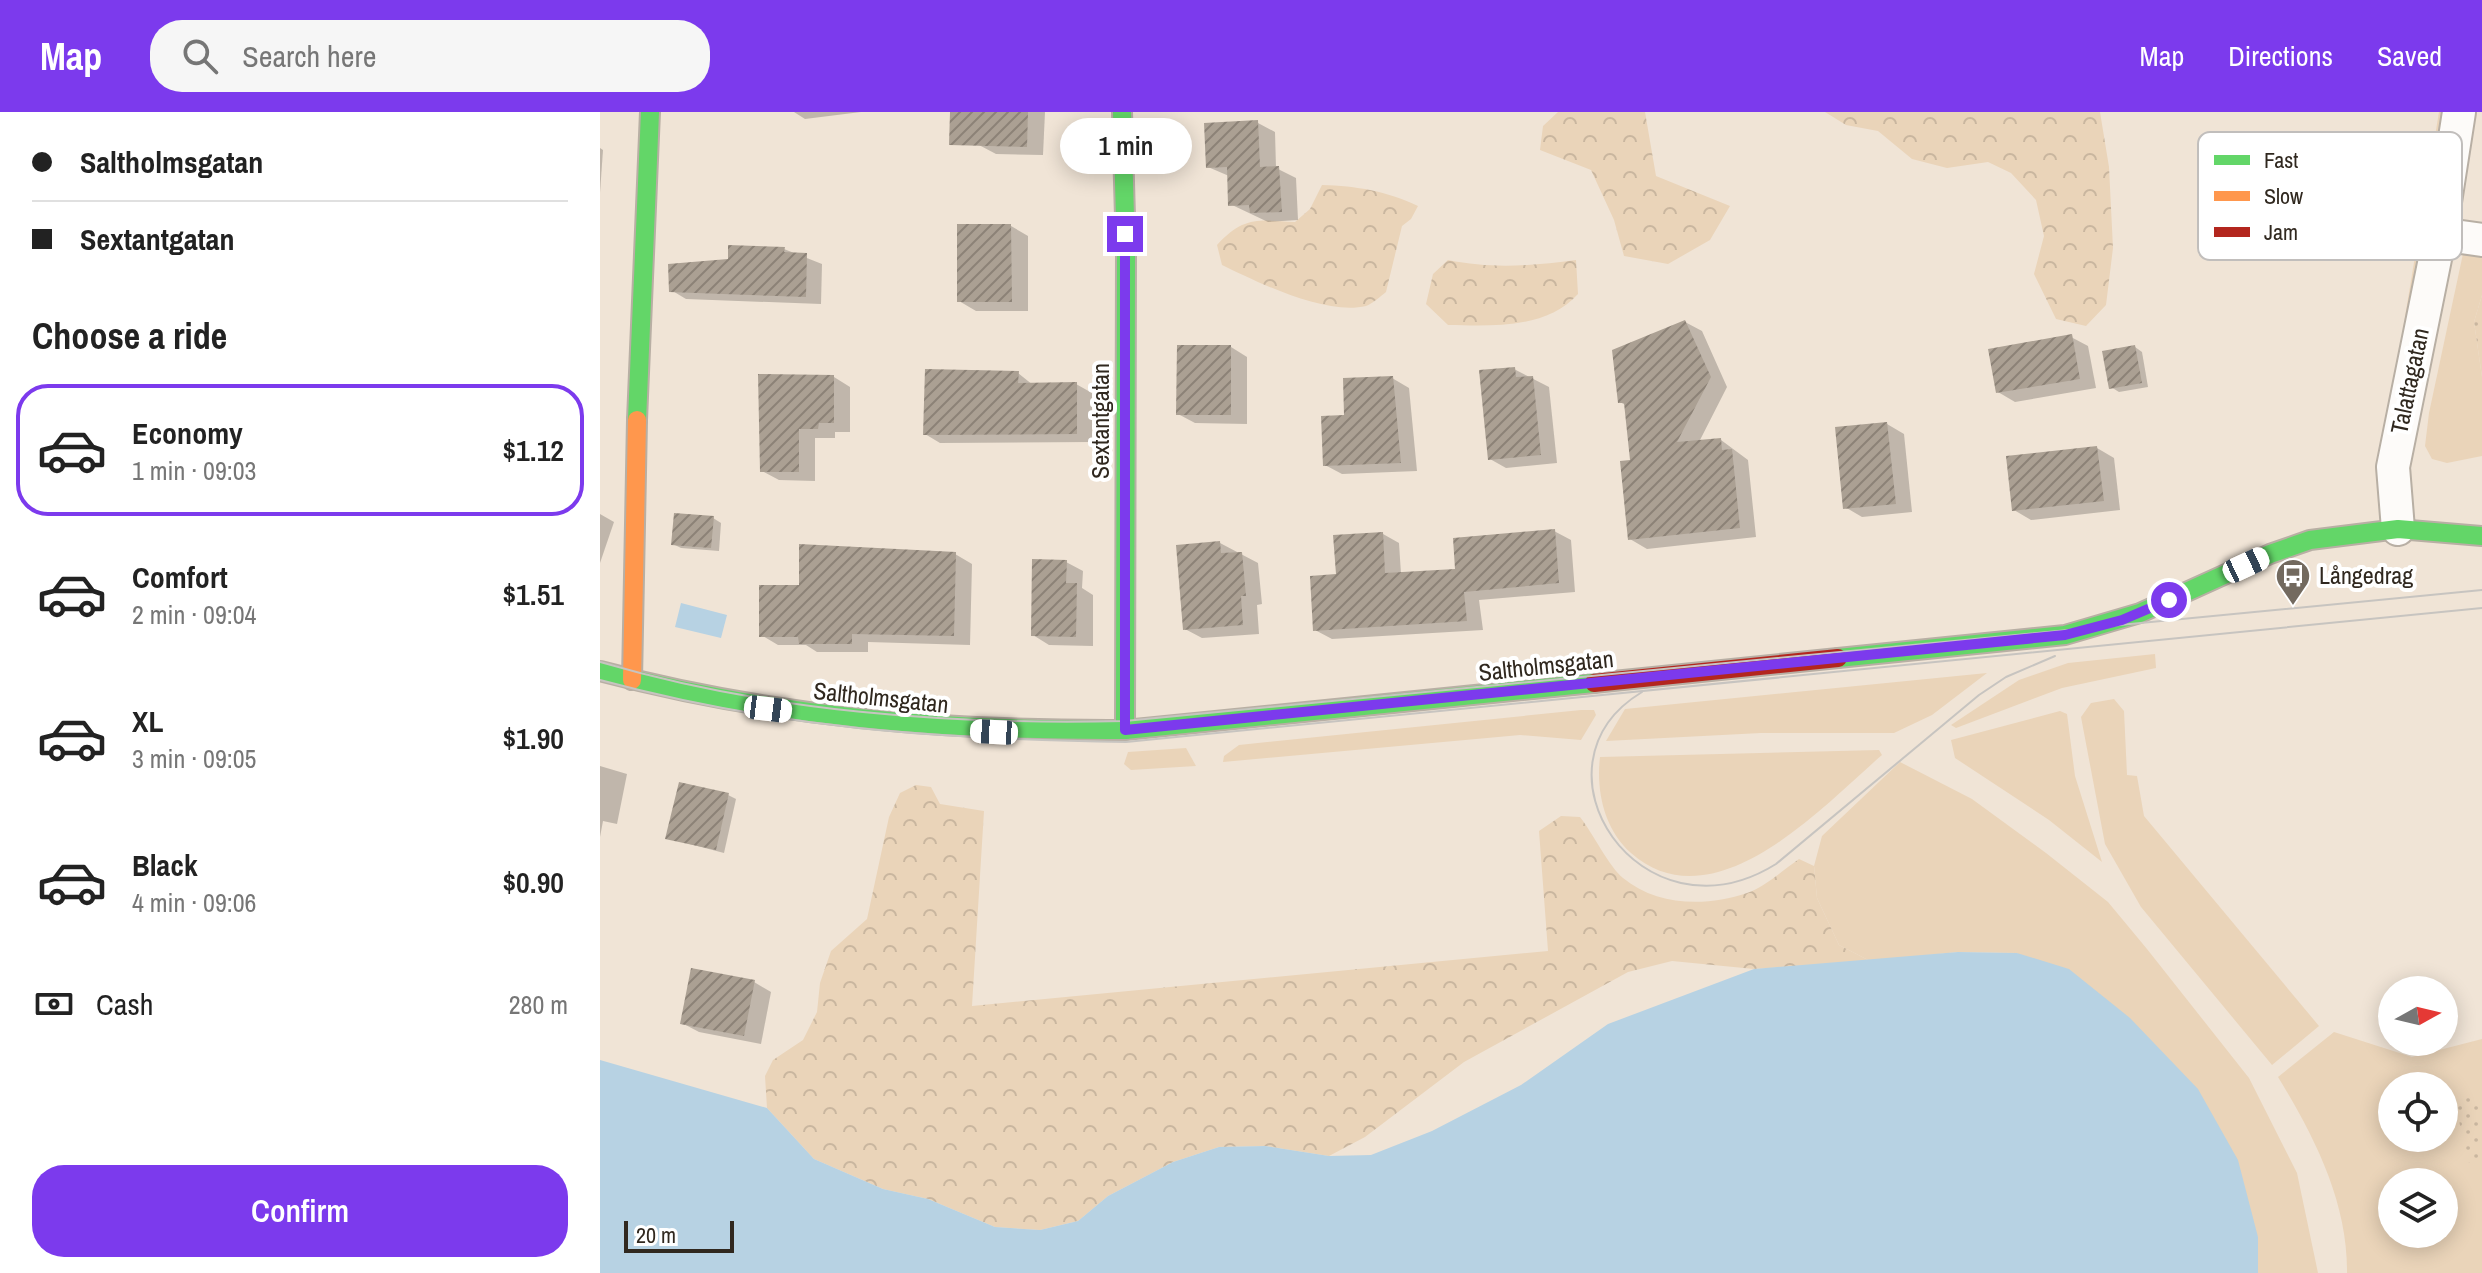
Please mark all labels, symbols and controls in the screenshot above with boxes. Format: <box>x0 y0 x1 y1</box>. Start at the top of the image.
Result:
search box <box>150 20 710 92</box>
text: Map <box>40 31 102 82</box>
icon: search <box>178 34 222 78</box>
text: Search here <box>242 36 376 76</box>
text: Map <box>2140 37 2184 75</box>
text: Directions <box>2228 37 2333 75</box>
text: Saved <box>2377 37 2442 75</box>
callout: 1 min <box>1059 118 1191 174</box>
text: 1 min <box>1099 128 1153 163</box>
legend <box>2198 132 2462 260</box>
text: Saltholmsgatan <box>80 142 263 182</box>
text: Fast <box>2264 145 2298 175</box>
text: Slow <box>2264 181 2303 211</box>
route end <box>1107 216 1143 252</box>
text: Jam <box>2264 217 2298 247</box>
text: Sextantgatan <box>80 219 234 259</box>
text: Choose a ride <box>32 312 227 360</box>
street label: Talattagatan <box>2382 325 2436 437</box>
street label: Sextantgatan <box>1084 363 1116 479</box>
text: Economy <box>132 413 243 453</box>
icon: car <box>36 414 108 486</box>
text: $1.12 <box>502 430 564 470</box>
text: 1 min · 09:03 <box>132 453 256 488</box>
car <box>2219 544 2273 586</box>
text: Comfort <box>132 557 228 597</box>
bus stop icon: Långedrag <box>2274 557 2312 607</box>
icon: car <box>36 558 108 630</box>
place label: Långedrag <box>2319 559 2413 591</box>
text: $1.51 <box>502 574 564 614</box>
route start <box>2151 582 2187 618</box>
text: 2 min · 09:04 <box>132 597 256 632</box>
street label: Saltholmsgatan <box>1477 642 1615 688</box>
street label: Saltholmsgatan <box>812 674 950 720</box>
car <box>743 694 793 724</box>
text: XL <box>132 701 163 741</box>
icon: car <box>36 702 108 774</box>
text: $1.90 <box>502 718 564 758</box>
car <box>969 719 1019 745</box>
text: 3 min · 09:05 <box>132 741 256 776</box>
text: Black <box>132 845 198 885</box>
icon: car <box>36 846 108 918</box>
text: $0.90 <box>502 862 564 902</box>
text: 4 min · 09:06 <box>132 885 256 920</box>
north arrow <box>2378 976 2458 1056</box>
map controls <box>2378 976 2458 1248</box>
icon: cash <box>32 982 76 1026</box>
text: Cash <box>96 984 153 1024</box>
text: 280 m <box>509 987 568 1022</box>
button: locate <box>2378 1072 2458 1152</box>
button: Confirm <box>32 1165 568 1257</box>
button: layers <box>2378 1168 2458 1248</box>
scale bar <box>624 1217 734 1253</box>
text: 20 m <box>636 1220 676 1250</box>

